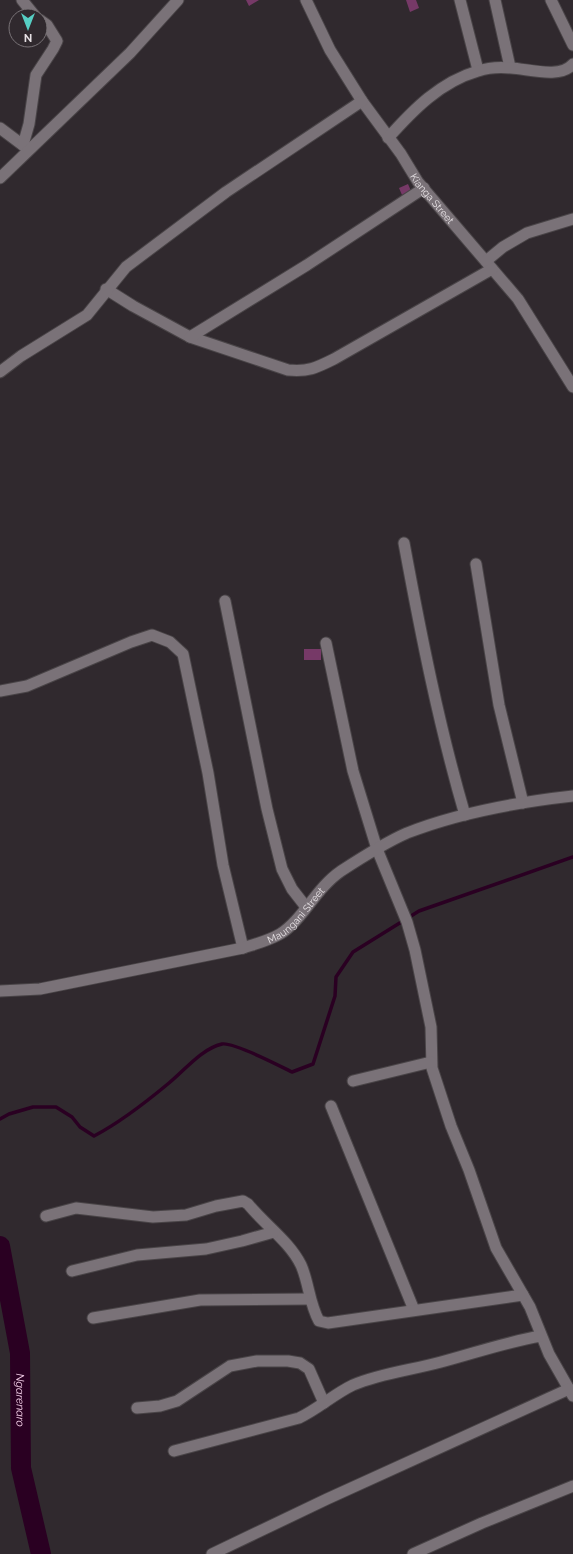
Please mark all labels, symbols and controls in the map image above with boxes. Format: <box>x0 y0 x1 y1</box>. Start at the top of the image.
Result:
north arrow <box>8 8 48 48</box>
text: N <box>24 31 32 44</box>
street label: Kianga Street <box>408 172 456 226</box>
street label: Maungani Street <box>266 885 327 946</box>
water label: Ngarenaro <box>13 1373 27 1427</box>

